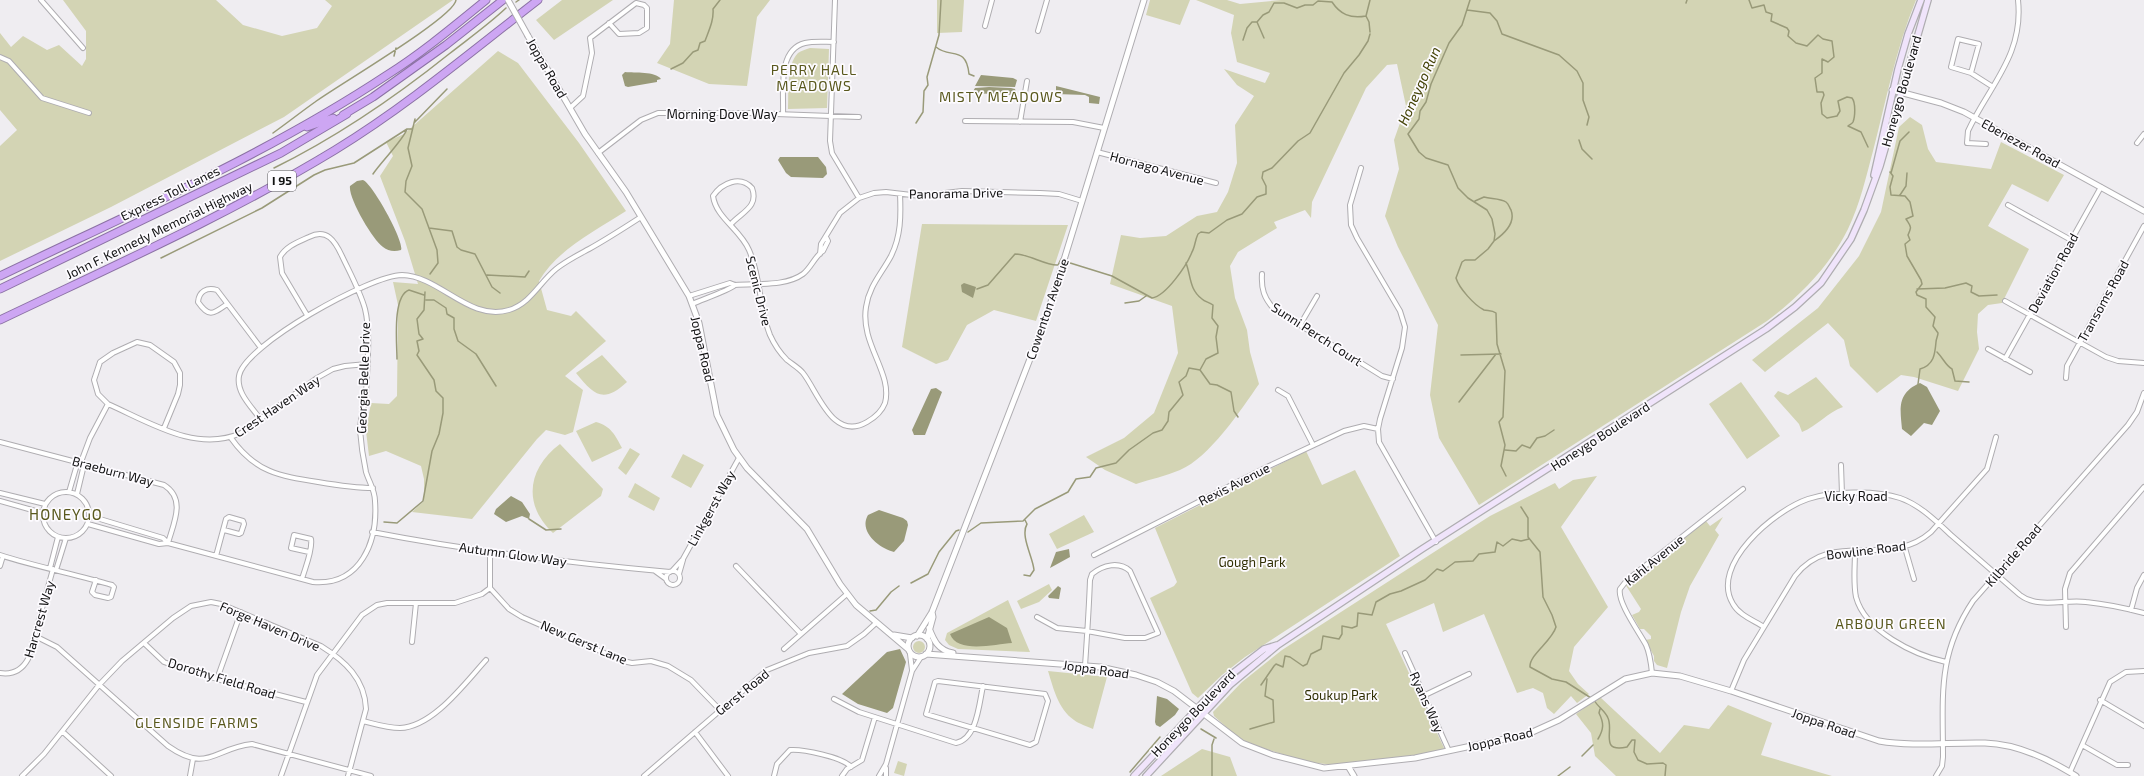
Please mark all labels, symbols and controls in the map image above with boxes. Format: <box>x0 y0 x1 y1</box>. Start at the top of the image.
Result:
street label: Honeygo Boulevard <box>1877 34 1925 148</box>
street label: Joppa Road <box>523 35 571 101</box>
water label: Honeygo Run <box>1394 44 1443 128</box>
district label: PERRY HALL MEADOWS <box>771 61 857 94</box>
district label: MISTY MEADOWS <box>939 88 1063 105</box>
street label: Morning Dove Way <box>666 106 778 122</box>
street label: Ebenezer Road <box>1979 115 2063 171</box>
street label: Hornago Avenue <box>1108 148 1206 188</box>
street label: Express Toll Lanes <box>118 162 222 224</box>
road number: I 95 <box>268 171 296 191</box>
street label: John F. Kennedy Memorial Highway <box>63 178 255 282</box>
street label: Panorama Drive <box>909 184 1003 202</box>
street label: Deviation Road <box>2024 230 2082 316</box>
street label: Scenic Drive <box>743 254 775 328</box>
street label: Cowenton Avenue <box>1022 256 1072 362</box>
street label: Transoms Road <box>2074 257 2132 345</box>
street label: Sunni Perch Court <box>1269 299 1365 369</box>
street label: Joppa Road <box>688 315 718 383</box>
street label: Georgia Belle Drive <box>353 322 373 434</box>
street label: Crest Haven Way <box>231 371 323 441</box>
street label: Honeygo Boulevard <box>1547 398 1653 474</box>
street label: Braeburn Way <box>70 452 156 490</box>
street label: Rexis Avenue <box>1196 459 1272 509</box>
street label: Linkgerst Way <box>684 467 738 549</box>
street label: Vicky Road <box>1824 488 1888 504</box>
district label: HONEYGO <box>29 505 103 523</box>
street label: Kilbride Road <box>1981 520 2045 590</box>
street label: Kahl Avenue <box>1621 531 1687 589</box>
street label: Bowline Road <box>1825 537 1907 563</box>
street label: Autumn Glow Way <box>458 539 568 569</box>
park label: Gough Park <box>1218 554 1286 570</box>
street label: Harcrest Way <box>20 578 58 660</box>
street label: Forge Haven Drive <box>217 598 323 654</box>
district label: ARBOUR GREEN <box>1835 615 1947 632</box>
street label: New Gerst Lane <box>538 617 630 667</box>
street label: Dorothy Field Road <box>166 654 278 702</box>
street label: Joppa Road <box>1062 656 1130 682</box>
street label: Gerst Road <box>712 665 772 719</box>
street label: Honeygo Boulevard <box>1147 666 1239 760</box>
street label: Ryans Way <box>1406 669 1448 735</box>
park label: Soukup Park <box>1304 687 1378 703</box>
street label: Joppa Road <box>1790 705 1858 741</box>
district label: GLENSIDE FARMS <box>135 714 259 731</box>
street label: Joppa Road <box>1466 724 1534 754</box>

